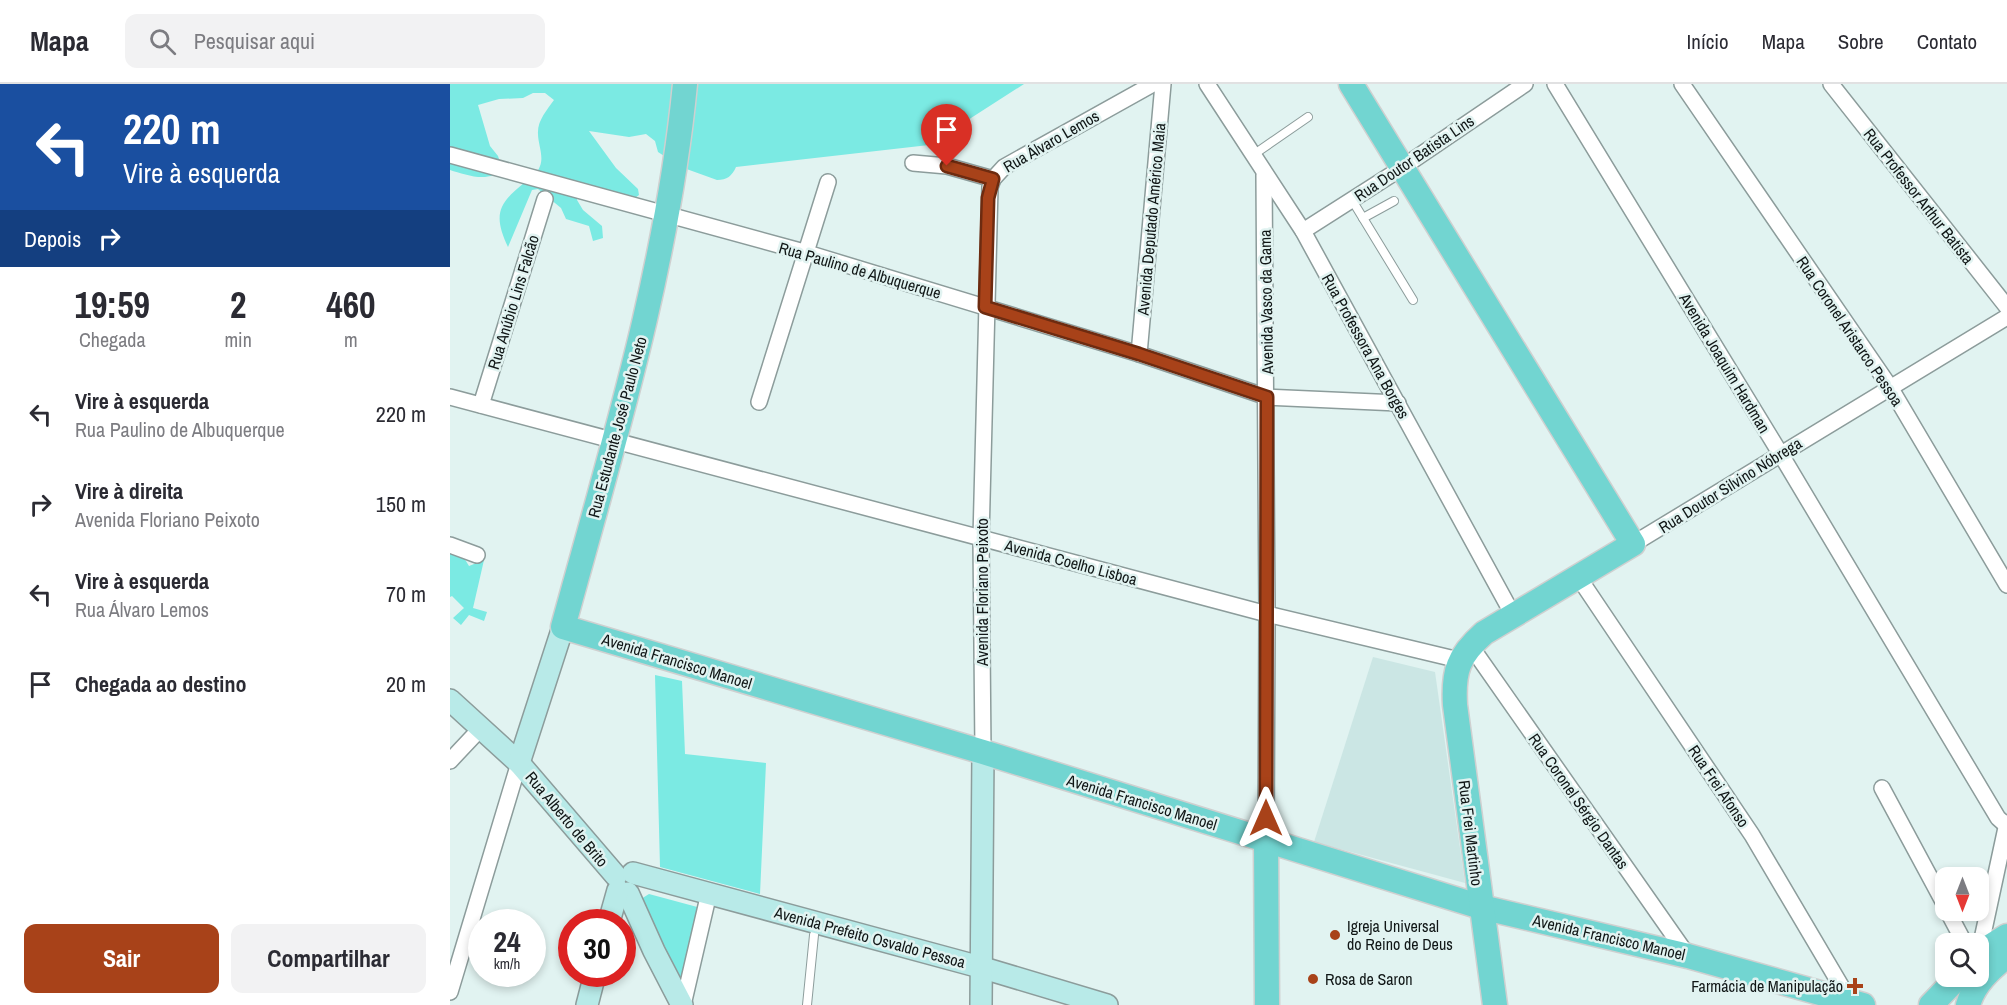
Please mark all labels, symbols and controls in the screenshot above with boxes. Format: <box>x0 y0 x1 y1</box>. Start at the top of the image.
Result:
search box <box>125 14 545 68</box>
text: Mapa <box>30 22 89 60</box>
icon: search <box>146 25 179 58</box>
text: Pesquisar aqui <box>194 26 315 56</box>
text: Início <box>1687 27 1729 56</box>
text: Mapa <box>1762 27 1805 56</box>
text: Sobre <box>1838 27 1884 56</box>
text: Contato <box>1917 27 1977 56</box>
text: 220 m <box>123 101 221 157</box>
pin <box>921 104 972 166</box>
street label: Rua Álvaro Lemos <box>999 105 1103 177</box>
icon: left <box>24 108 102 186</box>
street label: Rua Doutor Batista Lins <box>1350 110 1478 206</box>
icon: arrive <box>930 113 963 146</box>
street label: Avenida Deputado Américo Maia <box>1132 121 1170 317</box>
street label: Rua Professor Arthur Batista <box>1859 123 1980 269</box>
text: Vire à esquerda <box>123 155 280 191</box>
icon: right <box>93 222 126 255</box>
text: Depois <box>24 224 81 254</box>
street label: Avenida Vasco da Gama <box>1254 229 1278 376</box>
street label: Rua Anúbio Lins Falcão <box>482 232 544 372</box>
street label: Rua Paulino de Albuquerque <box>776 236 944 304</box>
street label: Rua Coronel Aristarco Pessoa <box>1792 252 1909 411</box>
street label: Rua Professora Ana Borges <box>1317 270 1415 422</box>
text: 19:59 <box>74 281 150 329</box>
text: 2 <box>230 281 246 329</box>
text: 460 <box>326 281 376 329</box>
street label: Avenida Joaquim Hardman <box>1674 288 1776 437</box>
text: Chegada <box>79 326 146 353</box>
text: min <box>224 326 252 353</box>
text: m <box>344 326 358 353</box>
street label: Rua Estudante José Paulo Neto <box>582 334 652 520</box>
text: Vire à esquerda <box>75 386 209 416</box>
icon: left <box>24 398 57 431</box>
text: 220 m <box>376 399 426 429</box>
text: Rua Paulino de Albuquerque <box>75 416 285 443</box>
street label: Rua Doutor Silvino Nóbrega <box>1654 432 1806 538</box>
text: Vire à direita <box>75 476 183 506</box>
icon: right <box>24 488 57 521</box>
text: 150 m <box>376 489 426 519</box>
text: Avenida Floriano Peixoto <box>75 506 260 533</box>
street label: Avenida Floriano Peixoto <box>971 518 993 667</box>
street label: Avenida Coelho Lisboa <box>1001 533 1140 590</box>
text: Vire à esquerda <box>75 566 209 596</box>
icon: left <box>24 578 57 611</box>
text: 70 m <box>386 579 426 609</box>
text: Rua Álvaro Lemos <box>75 596 209 623</box>
street label: Avenida Francisco Manoel <box>598 627 755 694</box>
icon: arrive <box>24 668 57 701</box>
text: Chegada ao destino <box>75 669 246 699</box>
text: 20 m <box>386 669 426 699</box>
street label: Rua Coronel Sérgio Dantas <box>1524 729 1634 873</box>
street label: Rua Frei Afonso <box>1683 741 1755 831</box>
street label: Rua Alberto de Brito <box>521 767 613 871</box>
street label: Avenida Francisco Manoel <box>1063 768 1220 835</box>
street label: Rua Frei Martinho <box>1454 779 1488 887</box>
position arrow <box>1234 786 1298 850</box>
north arrow <box>1935 867 1989 921</box>
map controls <box>1935 867 1989 987</box>
street label: Avenida Prefeito Osvaldo Pessoa <box>771 901 969 973</box>
speed limit sign: 30 <box>558 909 636 987</box>
street label: Avenida Francisco Manoel <box>1530 909 1687 965</box>
place label: Igreja Universal do Reino de Deus <box>1347 915 1453 955</box>
text: 24 <box>493 921 521 961</box>
button: Sair <box>24 924 219 993</box>
button: Compartilhar <box>231 924 426 993</box>
marker: Igreja Universal do Reino de Deus <box>1328 928 1342 942</box>
button: search <box>1935 933 1989 987</box>
text: km/h <box>494 953 520 974</box>
place label: Rosa de Saron <box>1325 968 1413 990</box>
marker: Rosa de Saron <box>1306 972 1320 986</box>
place label: Farmácia de Manipulação <box>1691 975 1843 997</box>
marker: Farmácia de Manipulação <box>1848 979 1862 993</box>

